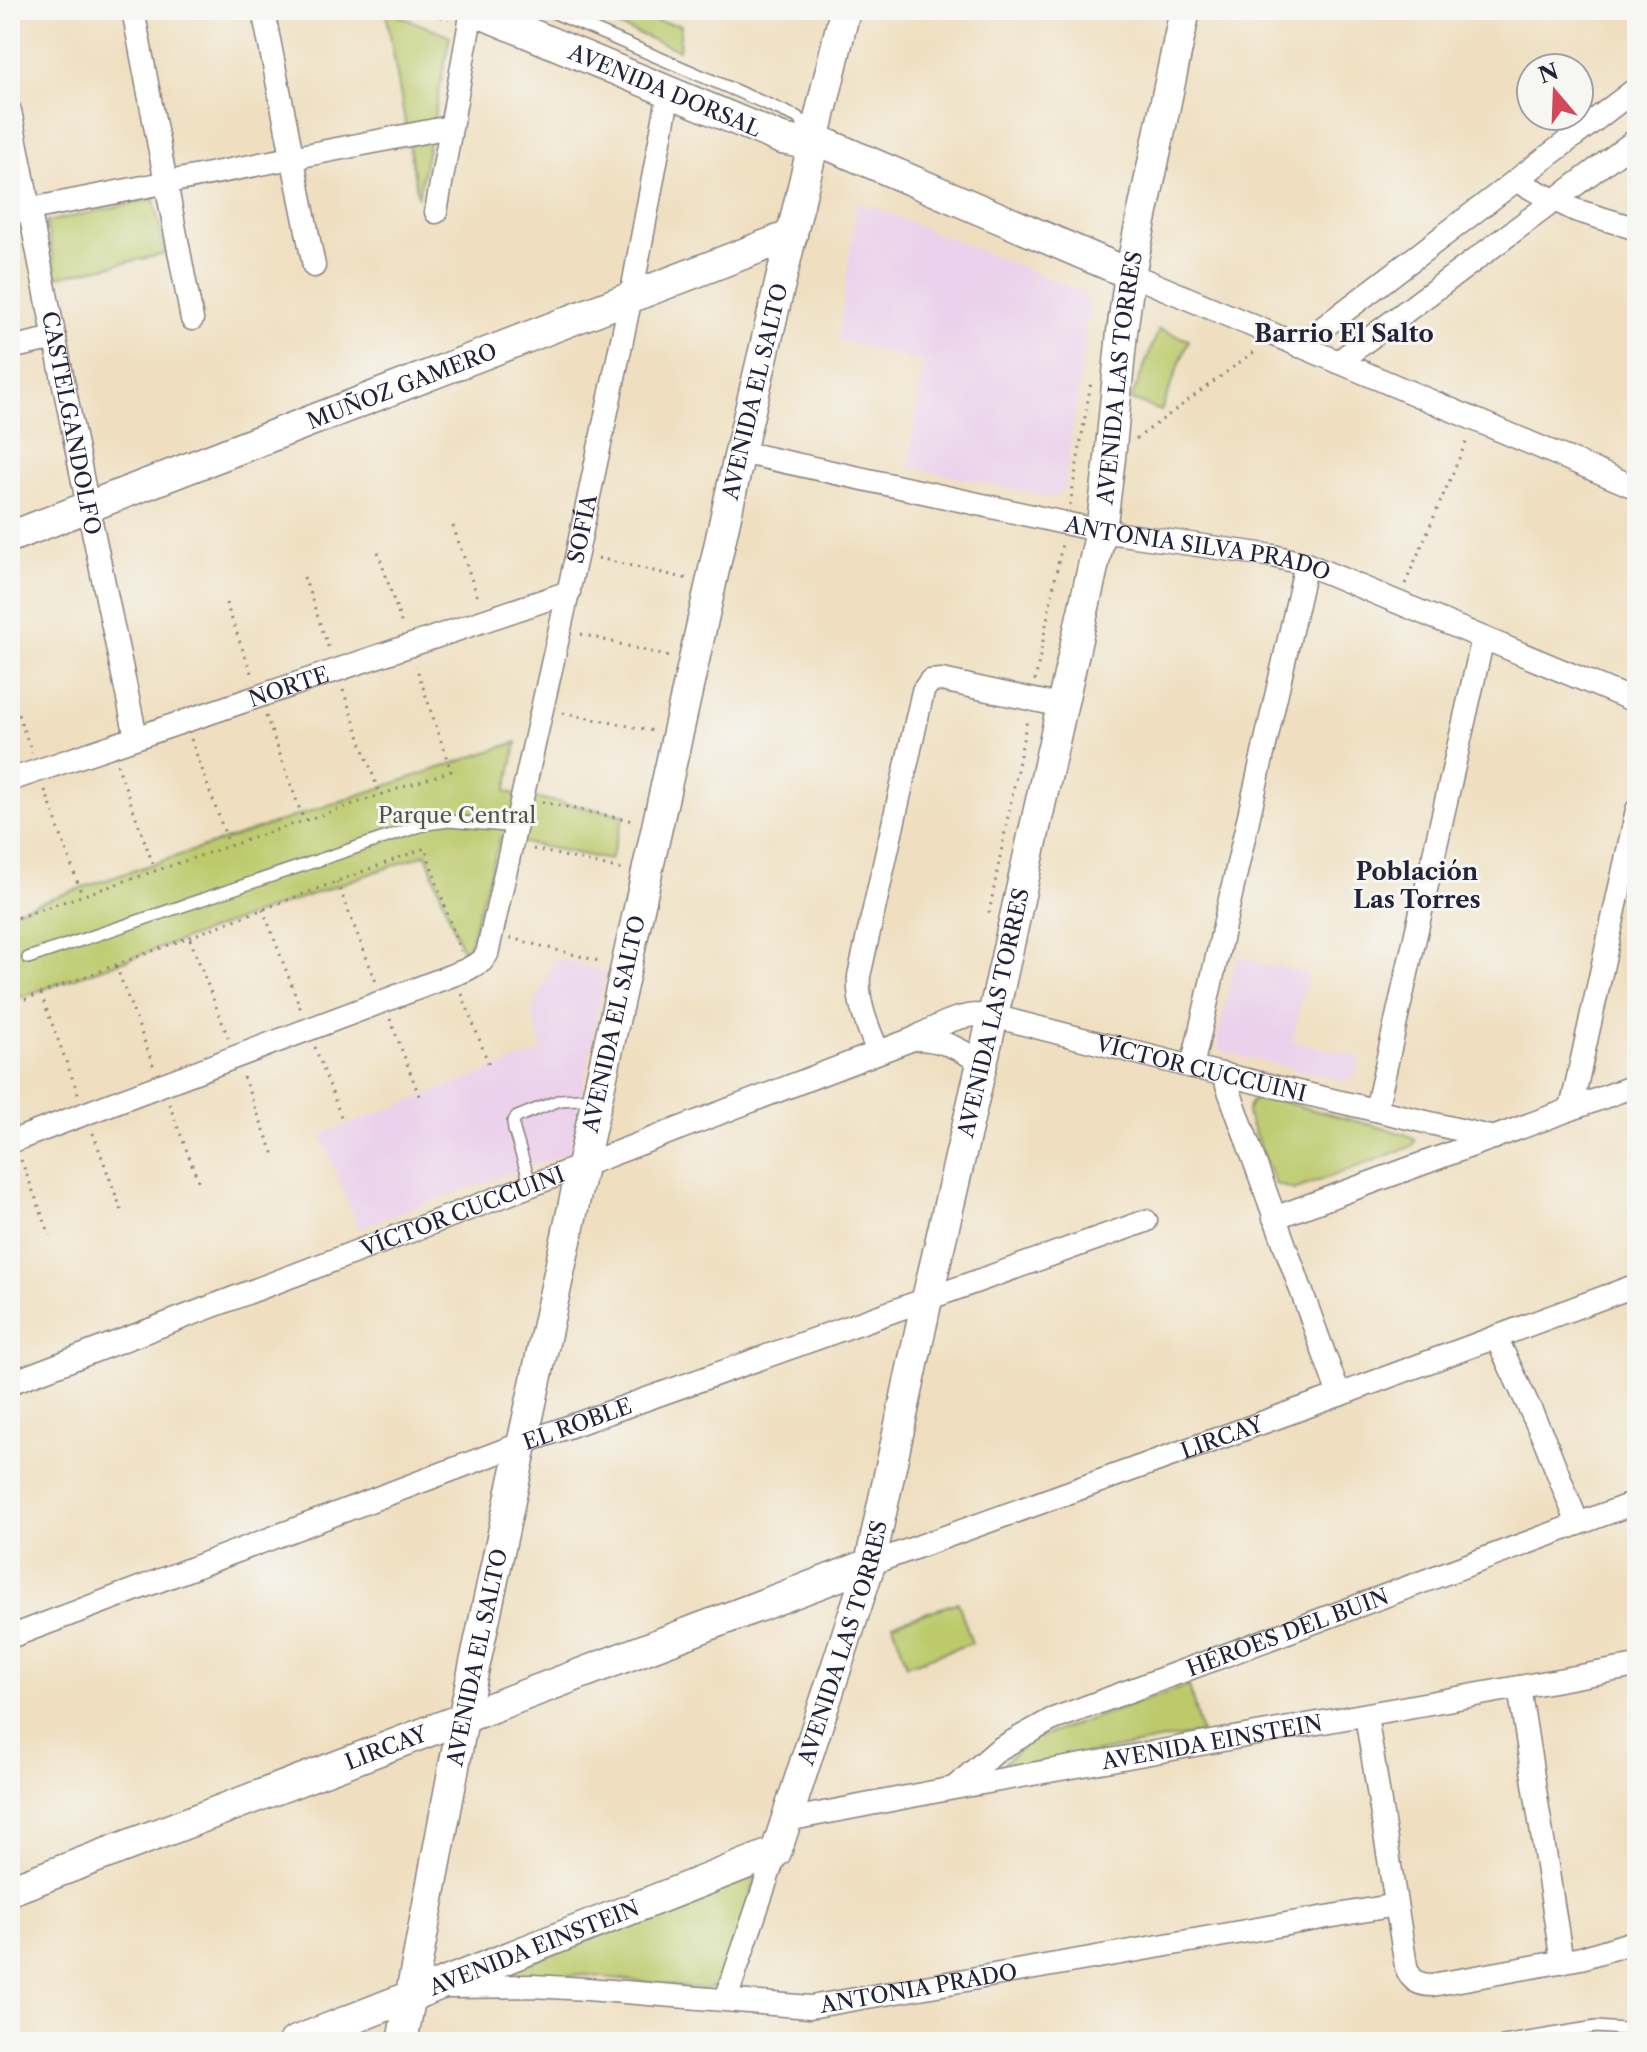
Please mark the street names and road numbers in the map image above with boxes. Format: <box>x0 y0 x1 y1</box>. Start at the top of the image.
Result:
street label: AVENIDA DORSAL <box>564 38 766 143</box>
street label: AVENIDA LAS TORRES <box>1091 249 1148 507</box>
street label: AVENIDA EL SALTO <box>716 280 793 503</box>
street label: CASTELGANDOLFO <box>36 309 107 537</box>
street label: MUÑOZ GAMERO <box>303 337 501 435</box>
street label: SOFÍA <box>562 491 603 566</box>
street label: ANTONIA SILVA PRADO <box>1062 510 1335 586</box>
street label: NORTE <box>245 660 332 712</box>
street label: AVENIDA LAS TORRES <box>951 885 1035 1141</box>
street label: AVENIDA EL SALTO <box>576 913 651 1136</box>
street label: VÍCTOR CUCCUINI <box>1092 1029 1309 1107</box>
street label: VÍCTOR CUCCUINI <box>356 1160 568 1263</box>
street label: EL ROBLE <box>519 1392 635 1455</box>
street label: LIRCAY <box>1177 1410 1267 1464</box>
street label: AVENIDA LAS TORRES <box>792 1518 893 1769</box>
street label: AVENIDA EL SALTO <box>441 1546 513 1769</box>
street label: HÉROES DEL BUIN <box>1183 1582 1392 1682</box>
street label: AVENIDA EINSTEIN <box>1099 1709 1324 1775</box>
street label: LIRCAY <box>341 1720 431 1775</box>
street label: AVENIDA EINSTEIN <box>424 1894 643 2001</box>
street label: ANTONIA PRADO <box>817 1958 1019 2019</box>

